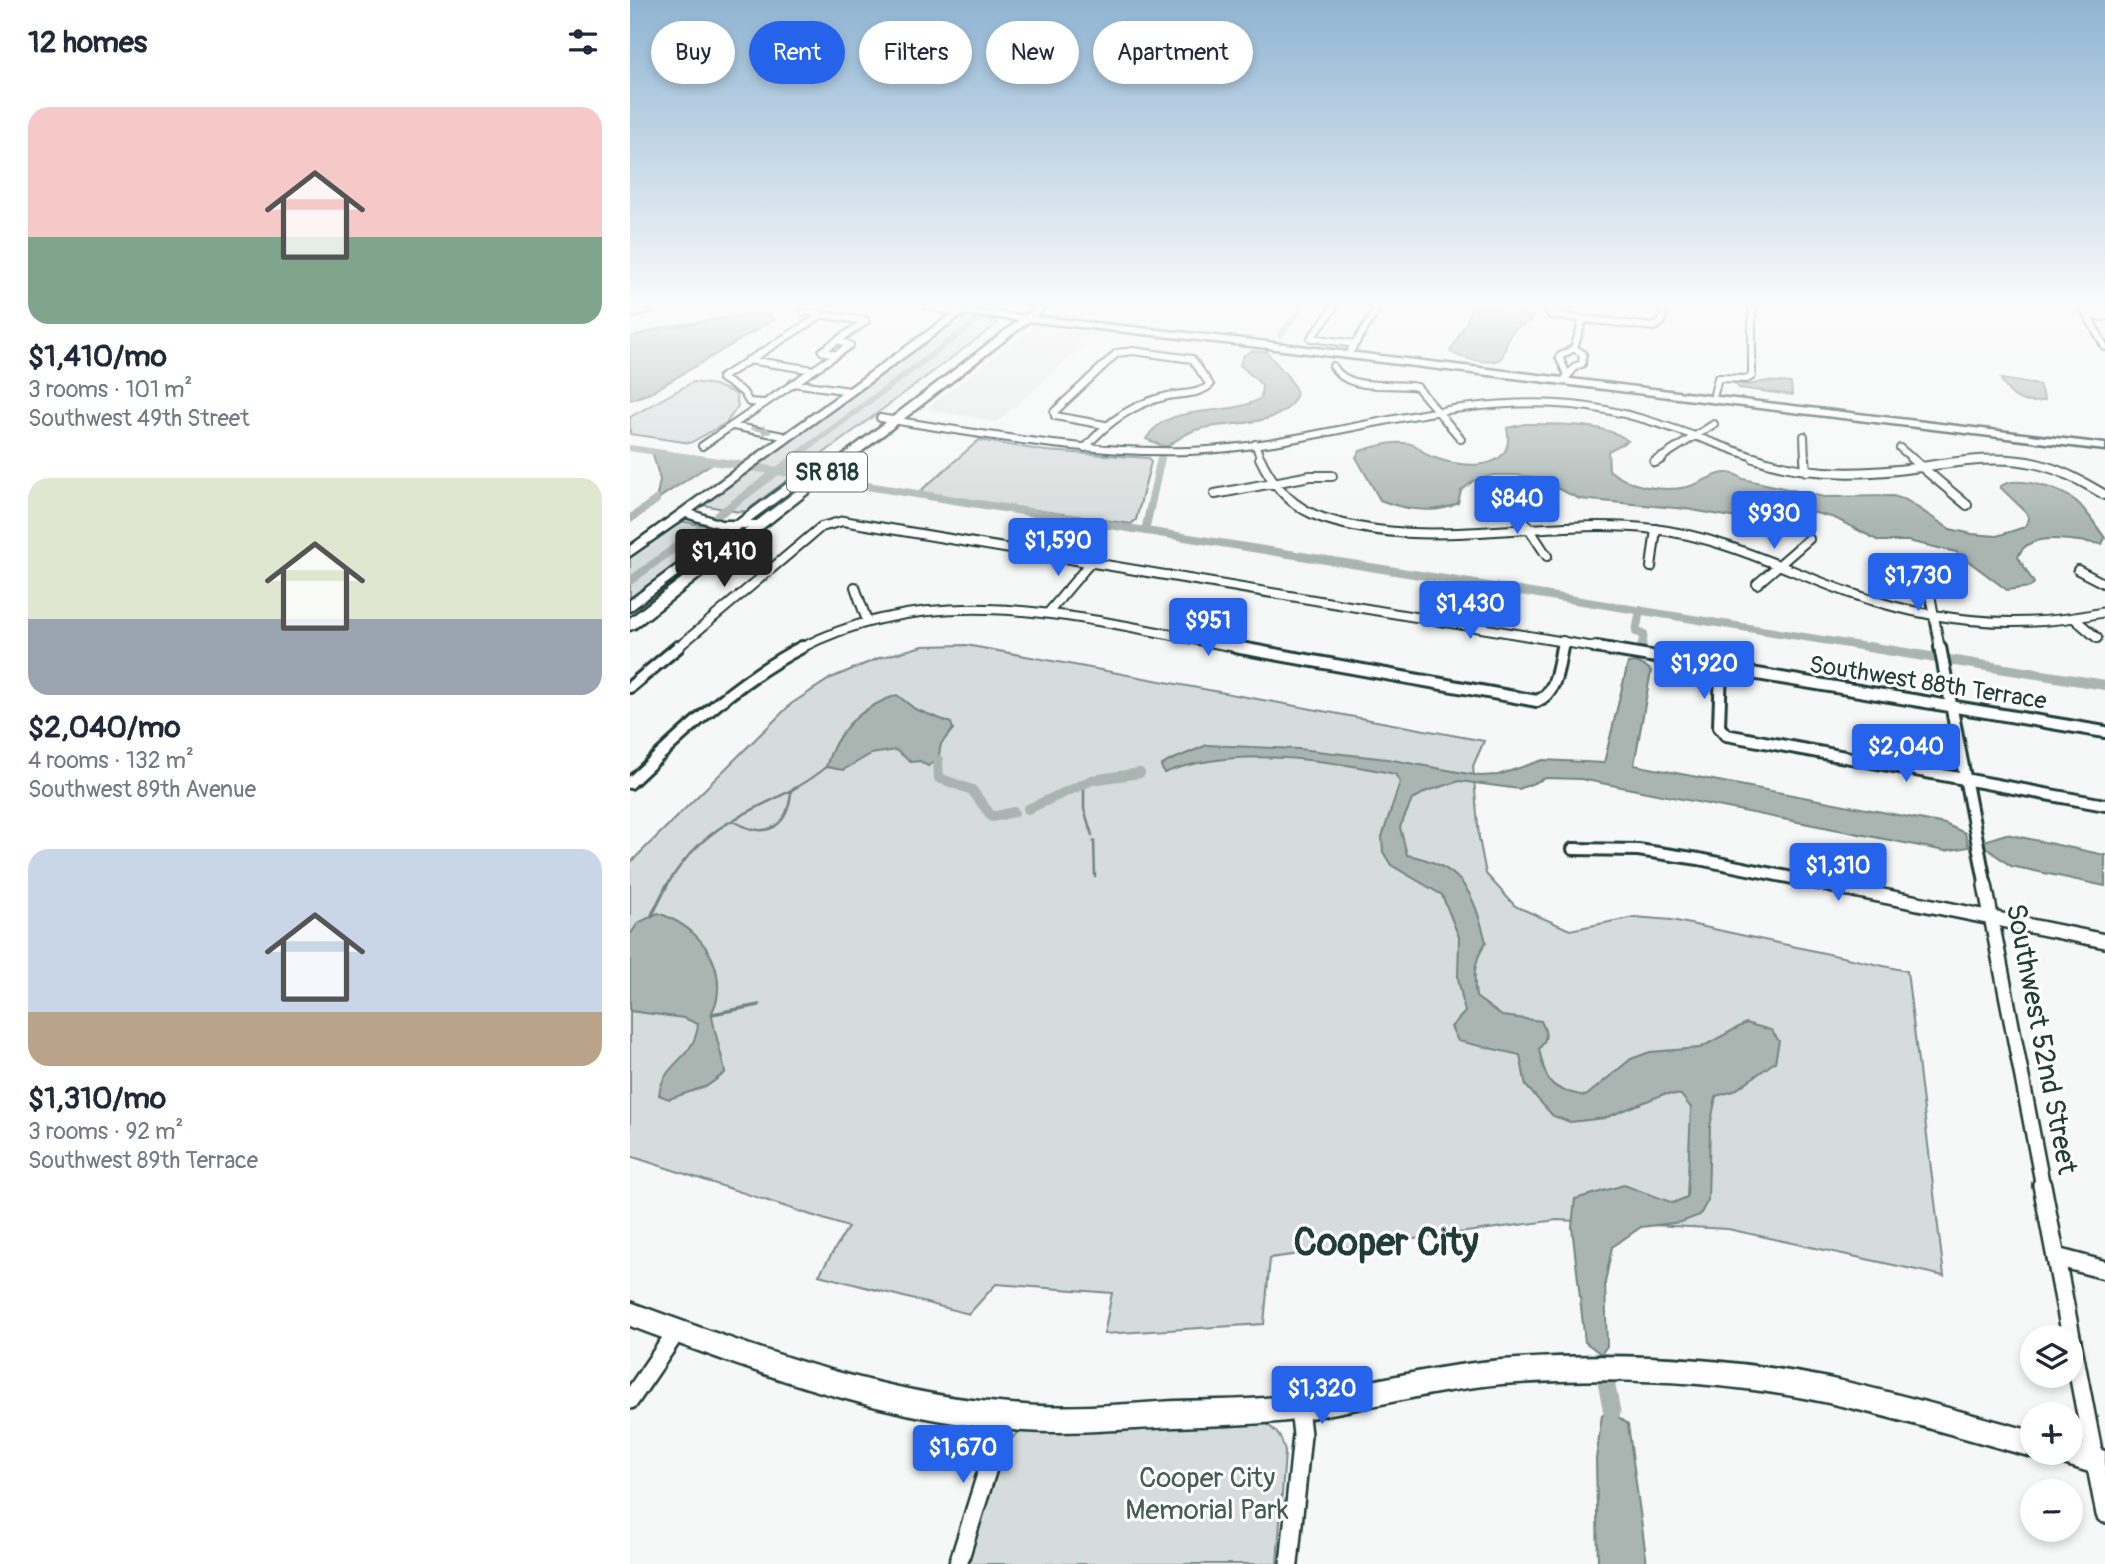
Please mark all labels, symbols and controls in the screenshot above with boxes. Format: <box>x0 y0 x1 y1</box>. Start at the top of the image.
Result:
chip: Buy <box>651 21 735 84</box>
chip: Rent <box>749 21 845 84</box>
chip: Filters <box>859 21 972 84</box>
chip: New <box>986 21 1079 84</box>
chip: Apartment <box>1093 21 1253 84</box>
icon: filters <box>564 23 602 61</box>
text: 12 homes <box>28 24 147 61</box>
icon: home <box>252 152 378 278</box>
text: $1,410/mo <box>28 338 167 375</box>
text: 3 rooms · 101 m² <box>28 375 192 404</box>
text: Southwest 49th Street <box>28 404 249 433</box>
one-way arrow <box>750 425 772 436</box>
road number: SR 818 <box>787 452 867 492</box>
pin: $840 <box>1476 476 1558 536</box>
text: $840 <box>1490 484 1544 513</box>
pin: $930 <box>1733 491 1815 551</box>
text: $930 <box>1748 499 1800 528</box>
pin: $1,590 <box>1001 518 1115 578</box>
icon: home <box>252 523 378 649</box>
text: $1,590 <box>1024 526 1092 555</box>
pin: $1,410 <box>667 530 781 589</box>
text: $1,410 <box>691 537 757 566</box>
pin: $1,730 <box>1861 554 1975 613</box>
text: $1,730 <box>1884 561 1952 590</box>
pin: $1,430 <box>1413 582 1527 641</box>
text: $1,430 <box>1435 589 1505 618</box>
pin: $951 <box>1167 598 1249 658</box>
text: $951 <box>1185 606 1231 635</box>
pin: $1,920 <box>1647 642 1761 701</box>
text: $1,920 <box>1670 649 1738 678</box>
street label: Southwest 88th Terrace <box>1807 650 2049 716</box>
text: $2,040/mo <box>28 709 181 746</box>
pin: $2,040 <box>1849 724 1963 784</box>
text: $2,040 <box>1868 732 1944 761</box>
text: 4 rooms · 132 m² <box>28 746 194 775</box>
text: Southwest 89th Avenue <box>28 775 256 804</box>
pin: $1,310 <box>1781 844 1895 903</box>
text: $1,310 <box>1806 851 1870 880</box>
icon: home <box>252 894 378 1020</box>
street label: Southwest 52nd Street <box>1998 901 2085 1178</box>
text: $1,310/mo <box>28 1080 166 1117</box>
text: 3 rooms · 92 m² <box>28 1117 183 1146</box>
text: Southwest 89th Terrace <box>28 1146 258 1175</box>
district label: Cooper City <box>1294 1219 1479 1267</box>
map controls <box>2020 1325 2083 1542</box>
button: layers <box>2020 1325 2083 1388</box>
pin: $1,320 <box>1265 1366 1379 1426</box>
text: $1,320 <box>1288 1374 1356 1403</box>
button: + <box>2020 1402 2083 1465</box>
pin: $1,670 <box>906 1426 1020 1485</box>
text: $1,670 <box>929 1433 997 1462</box>
park label: Cooper City Memorial Park <box>1125 1461 1289 1528</box>
button: − <box>2020 1479 2083 1542</box>

